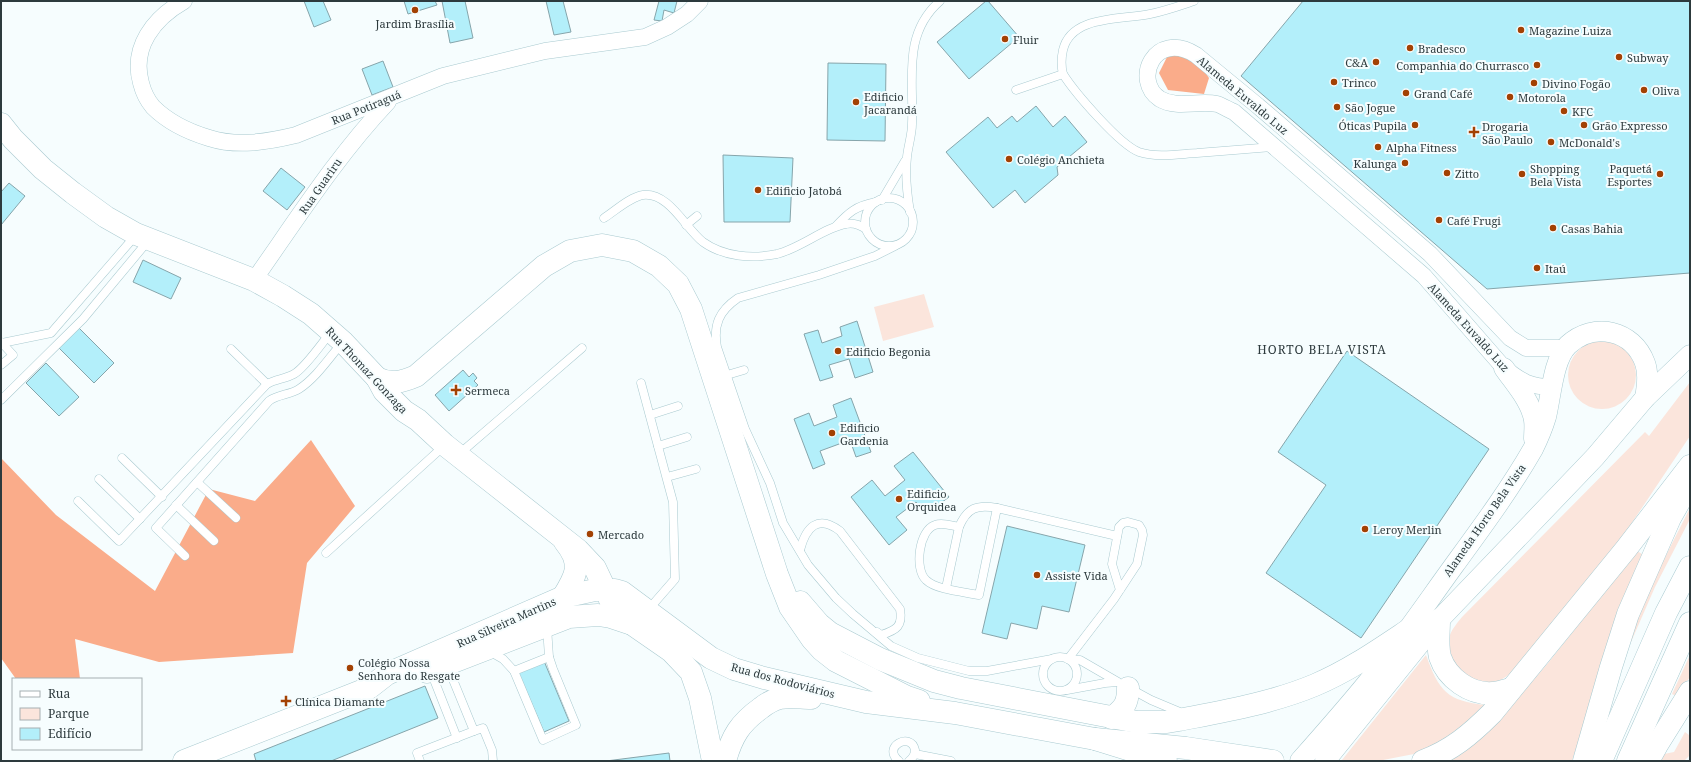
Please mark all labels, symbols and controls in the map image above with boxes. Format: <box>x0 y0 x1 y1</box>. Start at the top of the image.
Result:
marker: Jardim Brasília <box>410 5 420 15</box>
place label: Jardim Brasília <box>375 16 454 31</box>
place label: Magazine Luiza <box>1529 23 1612 38</box>
marker: Magazine Luiza <box>1516 25 1526 35</box>
place label: Fluir <box>1013 32 1039 47</box>
marker: Fluir <box>1000 34 1010 44</box>
place label: Bradesco <box>1418 41 1466 56</box>
marker: Bradesco <box>1405 43 1415 53</box>
place label: Subway <box>1627 50 1669 65</box>
street label: Alameda Euvaldo Luz <box>1194 52 1292 138</box>
marker: Subway <box>1614 52 1624 62</box>
place label: C&A <box>1345 55 1368 70</box>
marker: C&A <box>1371 57 1381 67</box>
place label: Companhia do Churrasco <box>1396 58 1529 73</box>
marker: Companhia do Churrasco <box>1532 60 1542 70</box>
place label: Trinco <box>1342 75 1376 90</box>
place label: Divino Fogão <box>1542 76 1611 91</box>
marker: Trinco <box>1329 77 1339 87</box>
marker: Divino Fogão <box>1529 78 1539 88</box>
place label: Oliva <box>1652 83 1680 98</box>
marker: Oliva <box>1639 85 1649 95</box>
street label: Rua Potiraguá <box>329 86 403 128</box>
place label: Grand Café <box>1414 86 1473 101</box>
marker: Grand Café <box>1401 88 1411 98</box>
place label: Edificio Jacarandá <box>863 89 917 117</box>
place label: Motorola <box>1518 90 1566 105</box>
marker: Motorola <box>1505 92 1515 102</box>
marker: Edificio Jacarandá <box>851 97 861 107</box>
place label: São Jogue <box>1345 100 1396 115</box>
marker: São Jogue <box>1332 102 1342 112</box>
place label: KFC <box>1572 104 1593 119</box>
marker: KFC <box>1559 106 1569 116</box>
place label: Óticas Pupila <box>1339 118 1407 133</box>
place label: Grão Expresso <box>1592 118 1668 133</box>
place label: Drogaria São Paulo <box>1482 119 1533 147</box>
marker: Óticas Pupila <box>1410 120 1420 130</box>
marker: Grão Expresso <box>1579 120 1589 130</box>
marker: Drogaria São Paulo <box>1469 127 1479 137</box>
place label: McDonald's <box>1559 135 1620 150</box>
marker: McDonald's <box>1546 137 1556 147</box>
place label: Alpha Fitness <box>1386 140 1457 155</box>
marker: Alpha Fitness <box>1373 142 1383 152</box>
place label: Colégio Anchieta <box>1017 152 1105 167</box>
marker: Colégio Anchieta <box>1004 154 1014 164</box>
street label: Rua Guariru <box>295 155 345 217</box>
place label: Kalunga <box>1354 156 1397 171</box>
marker: Kalunga <box>1400 158 1410 168</box>
place label: Shopping Bela Vista <box>1530 161 1582 189</box>
place label: Paquetá Esportes <box>1607 161 1652 189</box>
place label: Zitto <box>1455 166 1479 181</box>
marker: Zitto <box>1442 168 1452 178</box>
marker: Shopping Bela Vista <box>1517 169 1527 179</box>
marker: Paquetá Esportes <box>1655 169 1665 179</box>
place label: Edificio Jatobá <box>766 183 842 198</box>
marker: Edificio Jatobá <box>753 185 763 195</box>
place label: Café Frugi <box>1447 213 1501 228</box>
marker: Café Frugi <box>1434 215 1444 225</box>
place label: Casas Bahia <box>1561 221 1623 236</box>
marker: Casas Bahia <box>1548 223 1558 233</box>
place label: Itaú <box>1545 261 1566 276</box>
marker: Itaú <box>1532 263 1542 273</box>
street label: Alameda Euvaldo Luz <box>1425 279 1513 375</box>
street label: Rua Thomaz Gonzaga <box>323 323 411 417</box>
district label: HORTO BELA VISTA <box>1257 341 1387 358</box>
place label: Edificio Begonia <box>846 344 931 359</box>
marker: Edificio Begonia <box>833 346 843 356</box>
place label: Sermeca <box>465 383 510 398</box>
marker: Sermeca <box>450 384 462 396</box>
place label: Edificio Gardenia <box>840 420 889 448</box>
marker: Edificio Gardenia <box>827 428 837 438</box>
street label: Alameda Horto Bela Vista <box>1439 461 1529 579</box>
place label: Edificio Orquidea <box>907 486 956 514</box>
marker: Edificio Orquidea <box>894 494 904 504</box>
place label: Leroy Merlin <box>1373 522 1442 537</box>
marker: Leroy Merlin <box>1360 524 1370 534</box>
place label: Mercado <box>598 527 644 542</box>
marker: Mercado <box>585 529 595 539</box>
place label: Assiste Vida <box>1045 568 1108 583</box>
marker: Assiste Vida <box>1032 570 1042 580</box>
street label: Rua Silveira Martins <box>454 593 558 651</box>
place label: Colégio Nossa Senhora do Resgate <box>358 655 460 683</box>
street label: Rua dos Rodoviários <box>729 659 837 701</box>
marker: Colégio Nossa Senhora do Resgate <box>345 663 355 673</box>
legend <box>12 678 142 750</box>
text: Rua <box>48 685 70 702</box>
place label: Clínica Diamante <box>295 694 385 709</box>
marker: Clínica Diamante <box>280 695 292 707</box>
text: Parque <box>48 705 89 722</box>
text: Edifício <box>48 725 92 742</box>

